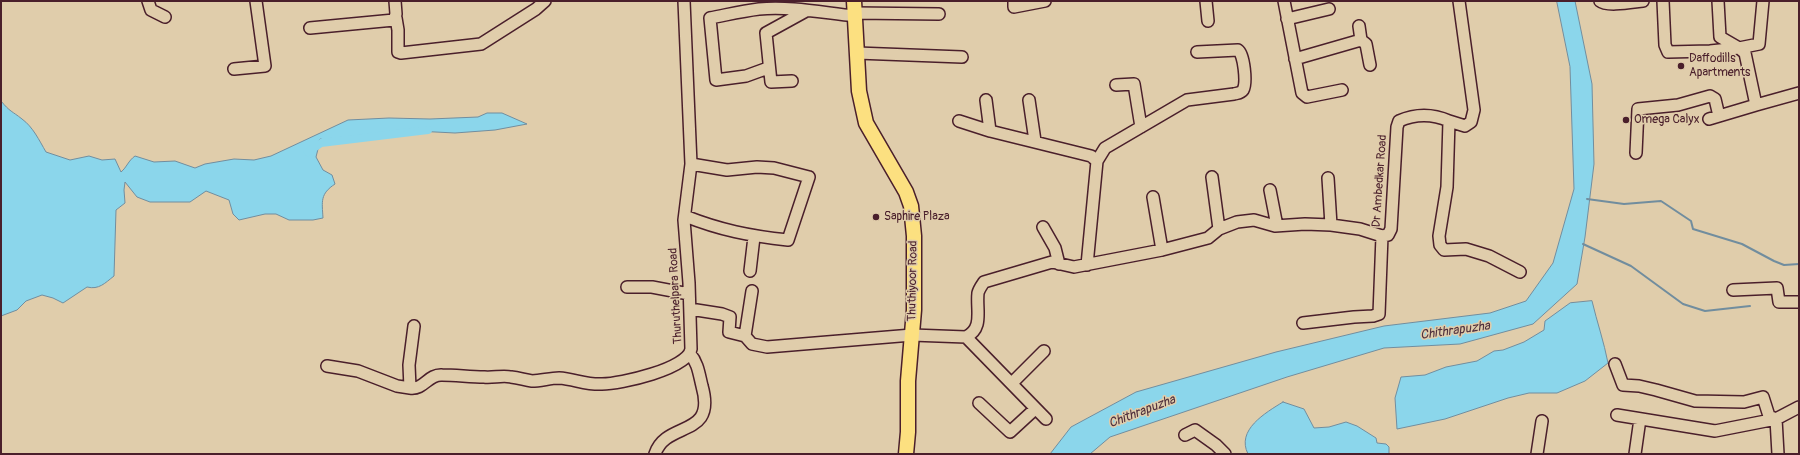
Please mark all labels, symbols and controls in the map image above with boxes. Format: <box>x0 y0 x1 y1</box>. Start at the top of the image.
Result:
place label: Daffodills Apartments <box>1689 52 1750 80</box>
marker: Daffodills Apartments <box>1676 61 1686 71</box>
place label: Omega Calyx <box>1634 113 1699 127</box>
marker: Omega Calyx <box>1621 115 1631 125</box>
street label: Dr Ambedkar Road <box>1370 134 1390 228</box>
place label: Saphire Plaza <box>884 210 950 224</box>
marker: Saphire Plaza <box>871 212 881 222</box>
street label: Thuthiyoor Road <box>905 240 921 322</box>
street label: Thuruthelpara Road <box>666 247 686 345</box>
water label: Chithrapuzha <box>1419 318 1491 344</box>
water label: Chithrapuzha <box>1106 392 1178 432</box>

